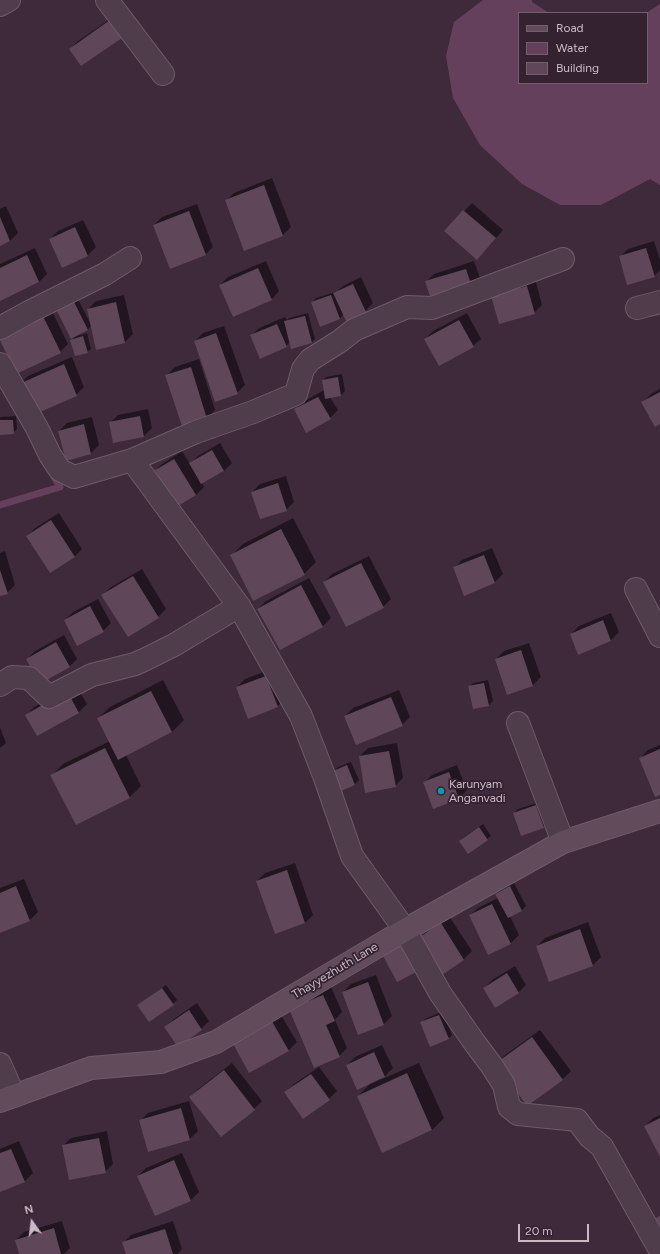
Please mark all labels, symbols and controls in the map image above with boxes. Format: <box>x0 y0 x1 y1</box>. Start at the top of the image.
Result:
legend <box>518 12 648 84</box>
text: Road <box>556 21 584 35</box>
text: Water <box>556 41 588 55</box>
text: Building <box>556 61 599 75</box>
place label: Karunyam Anganvadi <box>449 777 506 805</box>
marker: Karunyam Anganvadi <box>436 786 446 796</box>
street label: Thayyezhuth Lane <box>290 940 380 1002</box>
north arrow <box>12 1202 52 1242</box>
text: N <box>23 1203 35 1217</box>
scale bar <box>520 1216 591 1242</box>
text: 20 m <box>525 1224 553 1238</box>

